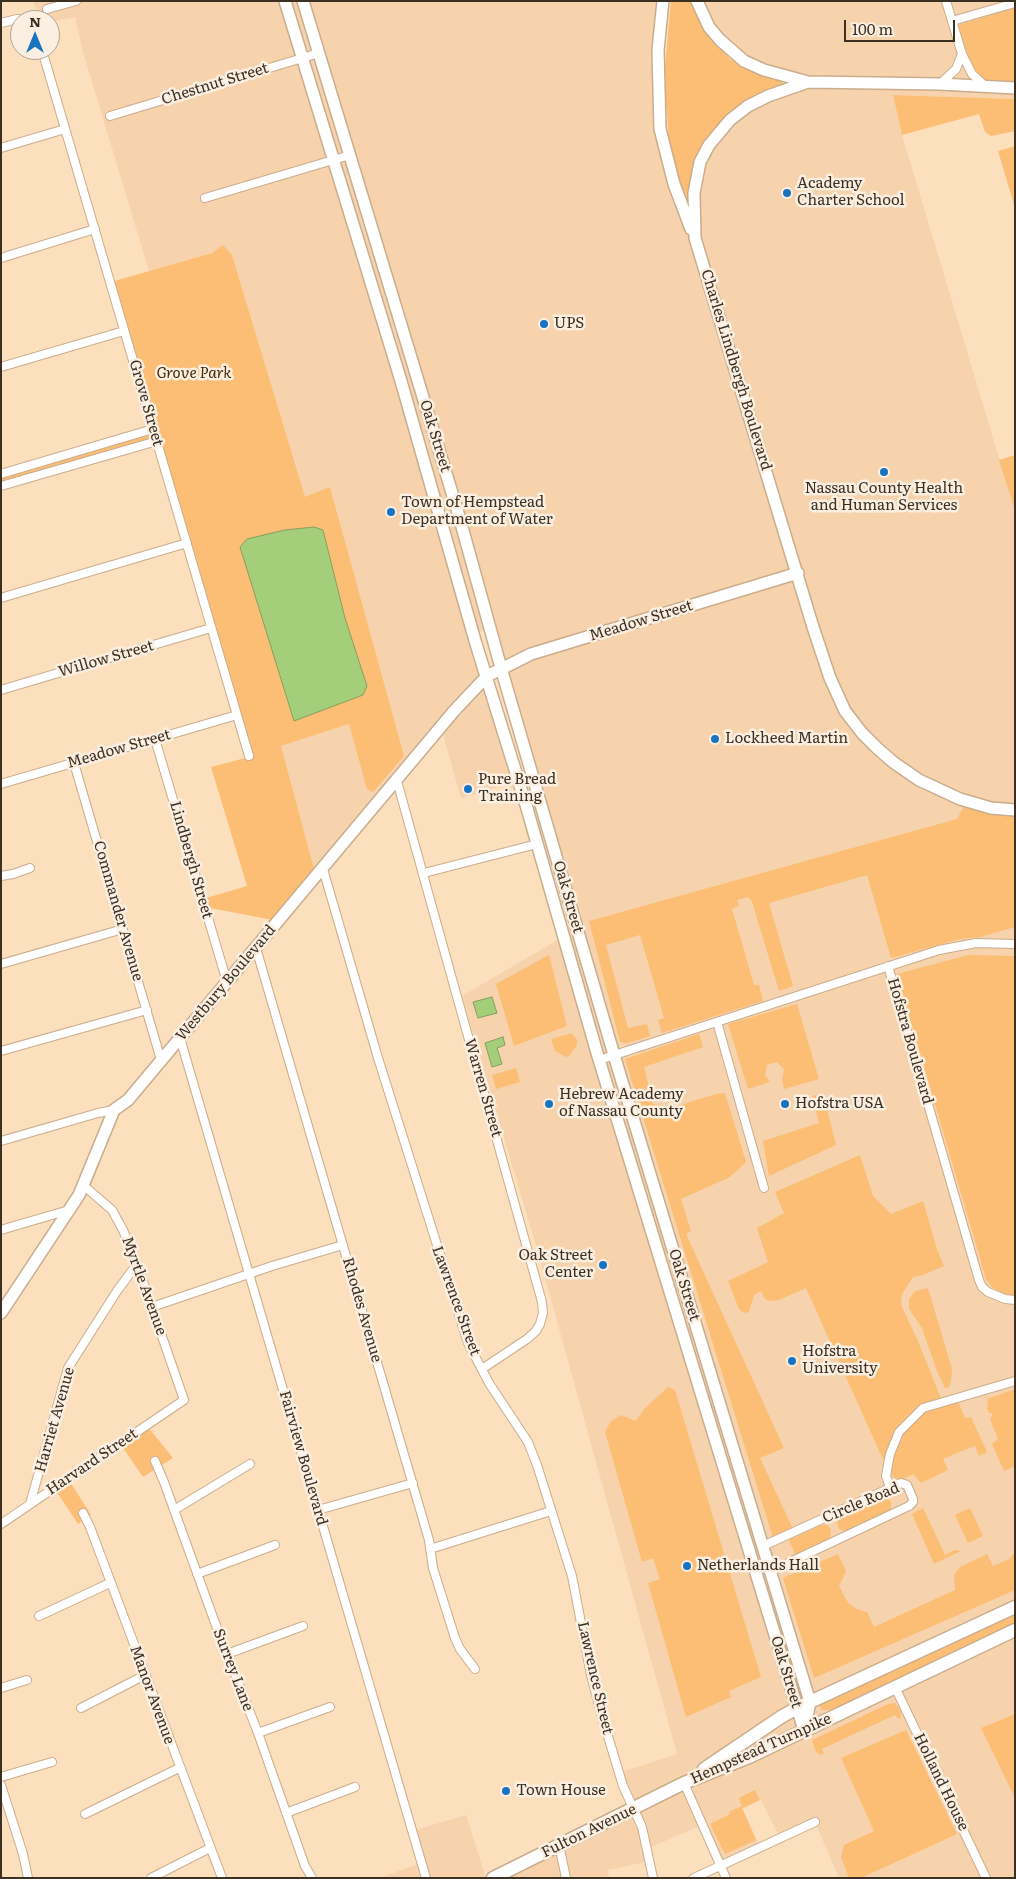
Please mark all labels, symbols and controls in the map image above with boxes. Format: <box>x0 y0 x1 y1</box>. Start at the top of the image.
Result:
north arrow <box>10 10 60 60</box>
scale bar <box>846 10 957 42</box>
text: N <box>29 11 41 31</box>
text: 100 m <box>852 17 893 40</box>
street label: Chestnut Street <box>159 59 271 109</box>
place label: Academy Charter School <box>797 175 905 210</box>
marker: Academy Charter School <box>781 187 793 199</box>
street label: Charles Lindbergh Boulevard <box>697 267 775 473</box>
place label: UPS <box>554 315 584 333</box>
marker: UPS <box>538 318 550 330</box>
street label: Grove Street <box>125 358 167 448</box>
park label: Grove Park <box>157 365 231 383</box>
street label: Oak Street <box>415 398 455 474</box>
marker: Nassau County Health and Human Services <box>878 466 890 478</box>
place label: Nassau County Health and Human Services <box>805 480 963 515</box>
place label: Town of Hempstead Department of Water <box>401 494 553 529</box>
marker: Town of Hempstead Department of Water <box>385 506 397 518</box>
street label: Meadow Street <box>587 597 695 645</box>
street label: Willow Street <box>56 637 156 681</box>
street label: Meadow Street <box>65 726 173 772</box>
place label: Lockheed Martin <box>725 730 848 748</box>
marker: Lockheed Martin <box>709 733 721 745</box>
place label: Pure Bread Training <box>478 771 556 806</box>
marker: Pure Bread Training <box>462 783 474 795</box>
street label: Lindbergh Street <box>166 799 216 921</box>
street label: Commander Avenue <box>89 839 147 983</box>
street label: Oak Street <box>549 859 587 935</box>
street label: Westbury Boulevard <box>172 921 280 1045</box>
street label: Hofstra Boulevard <box>883 976 937 1106</box>
street label: Warren Street <box>460 1037 506 1139</box>
place label: Hebrew Academy of Nassau County <box>559 1086 684 1121</box>
place label: Hofstra USA <box>795 1095 884 1113</box>
marker: Hebrew Academy of Nassau County <box>543 1098 555 1110</box>
marker: Hofstra USA <box>779 1098 791 1110</box>
street label: Myrtle Avenue <box>118 1234 170 1338</box>
street label: Lawrence Street <box>428 1244 484 1358</box>
place label: Oak Street Center <box>518 1247 593 1282</box>
street label: Oak Street <box>664 1247 704 1323</box>
street label: Rhodes Avenue <box>338 1255 386 1365</box>
marker: Oak Street Center <box>597 1259 609 1271</box>
place label: Hofstra University <box>802 1343 878 1378</box>
marker: Hofstra University <box>786 1355 798 1367</box>
street label: Harriet Avenue <box>31 1365 79 1475</box>
street label: Fairview Boulevard <box>275 1388 331 1528</box>
street label: Harvard Street <box>43 1425 141 1499</box>
street label: Circle Road <box>820 1479 902 1527</box>
place label: Netherlands Hall <box>697 1557 819 1575</box>
marker: Netherlands Hall <box>681 1560 693 1572</box>
street label: Lawrence Street <box>573 1620 617 1736</box>
street label: Surrey Lane <box>209 1626 257 1714</box>
street label: Oak Street <box>766 1634 806 1710</box>
street label: Manor Avenue <box>126 1643 178 1747</box>
street label: Hempstead Turnpike <box>688 1710 834 1788</box>
street label: Holland House <box>910 1730 972 1834</box>
place label: Town House <box>516 1782 606 1800</box>
marker: Town House <box>500 1785 512 1797</box>
street label: Fulton Avenue <box>539 1800 639 1862</box>

